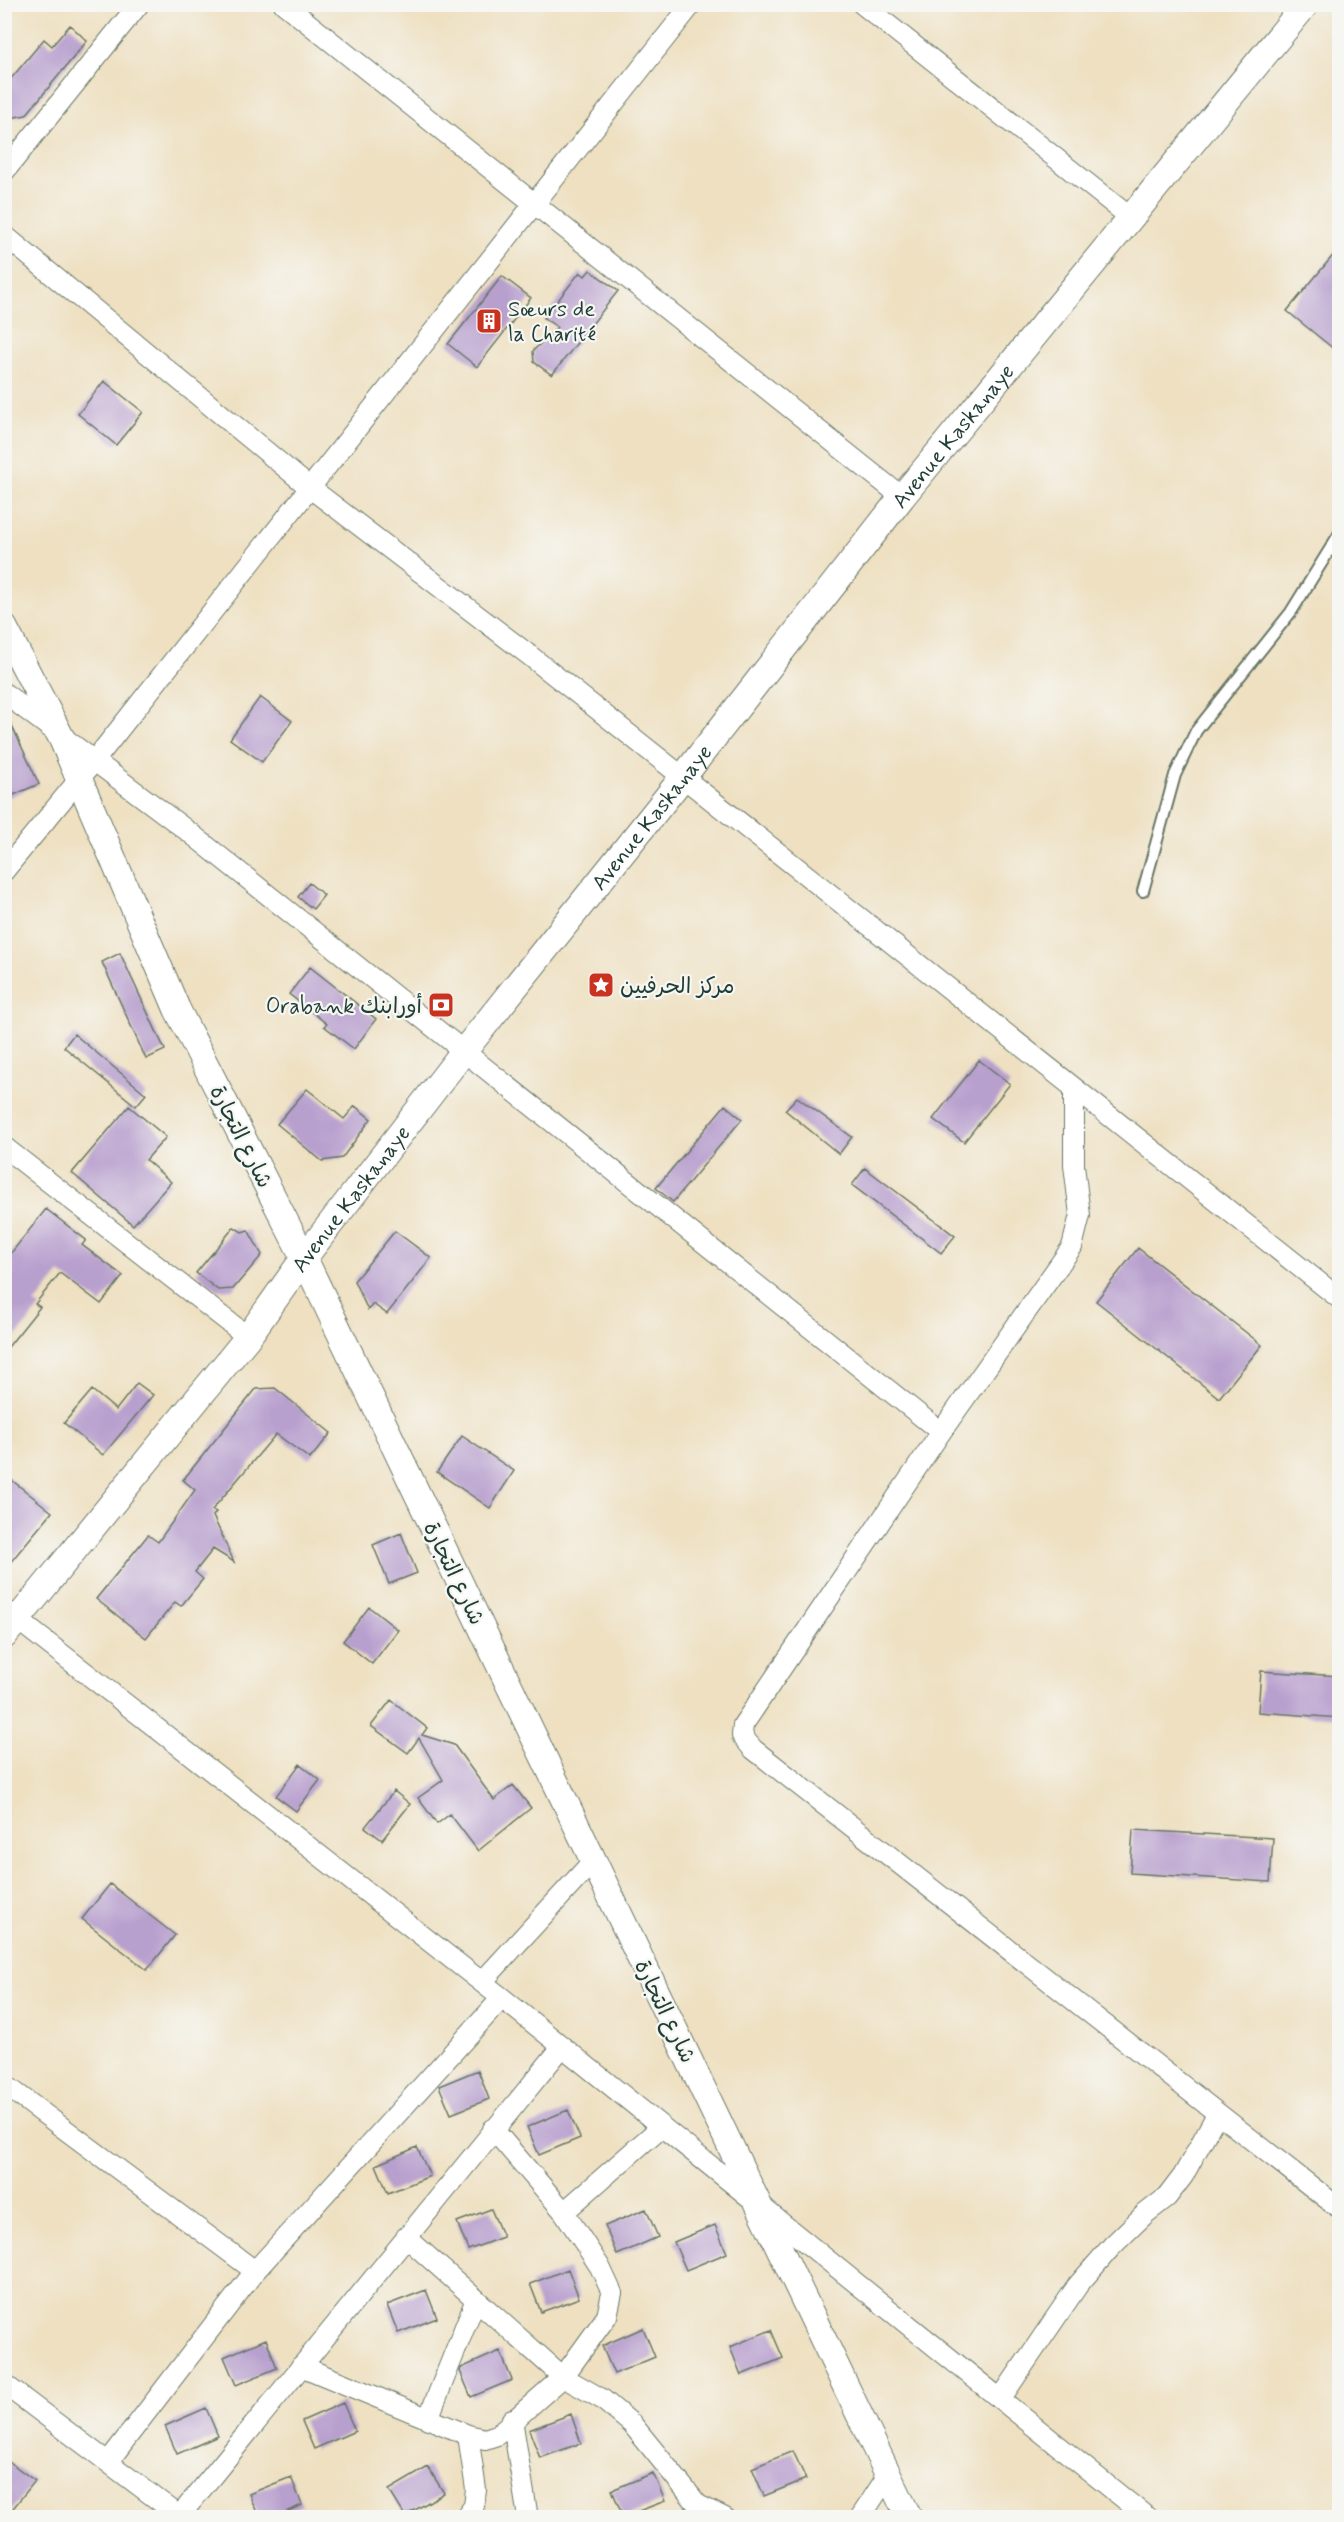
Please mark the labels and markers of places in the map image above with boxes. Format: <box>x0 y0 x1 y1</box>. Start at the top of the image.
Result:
place label: Sœurs de la Charité <box>508 296 596 349</box>
building icon: Sœurs de la Charité <box>474 306 504 336</box>
place icon: مركز الحرفيين <box>586 970 616 1000</box>
place label: مركز الحرفيين <box>620 973 735 1001</box>
bank icon: Orabank أورابنك <box>426 990 456 1020</box>
place label: Orabank أورابنك <box>266 992 423 1021</box>

